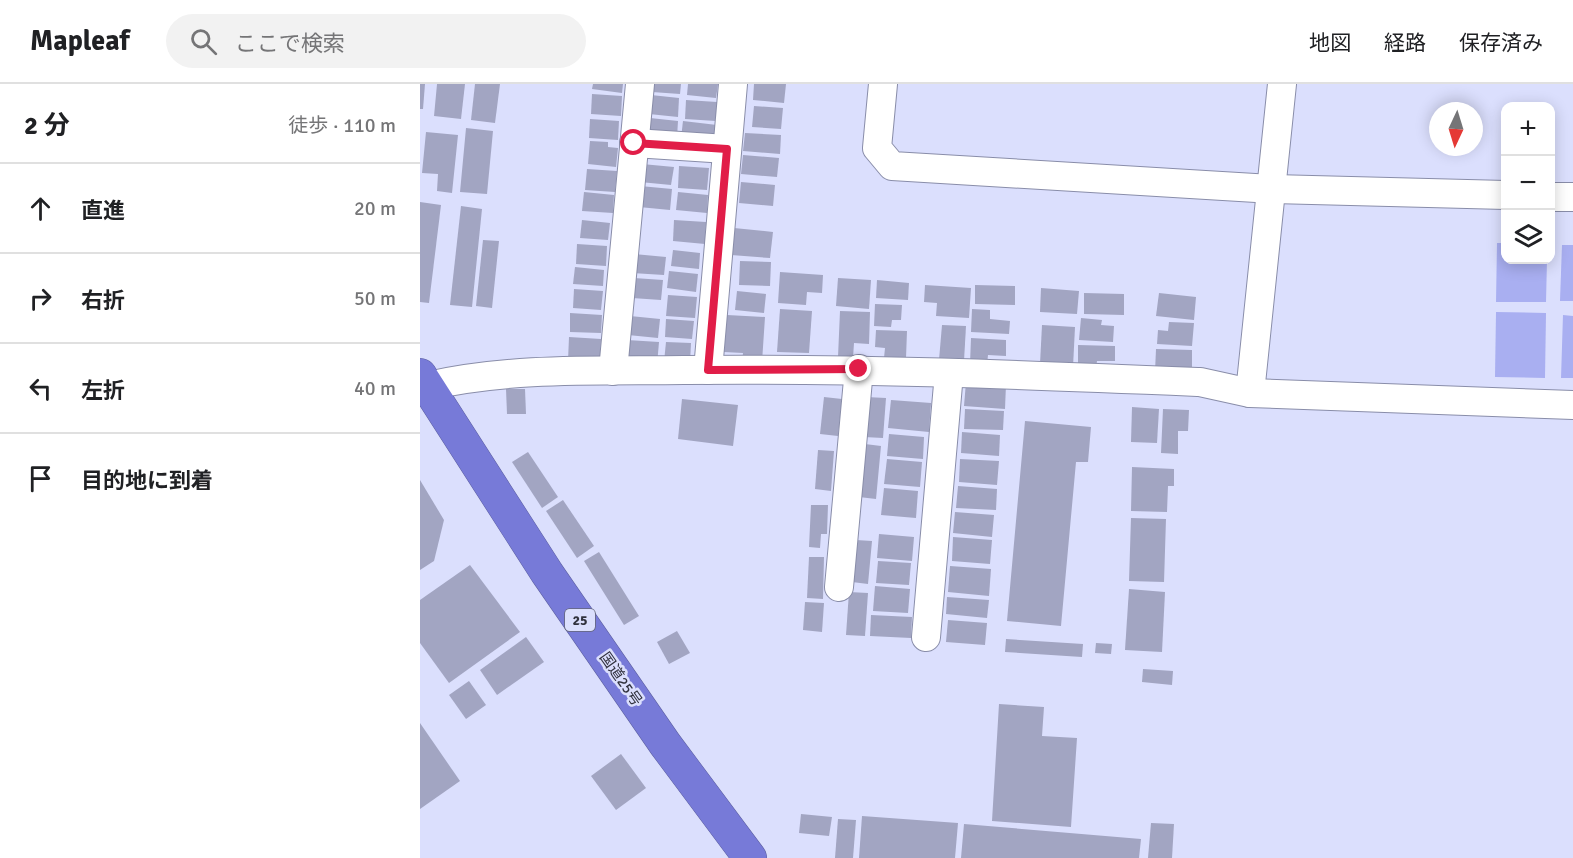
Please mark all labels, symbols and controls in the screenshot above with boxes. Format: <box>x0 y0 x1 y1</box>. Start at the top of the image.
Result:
search box <box>166 14 586 68</box>
text: Mapleaf <box>30 24 130 58</box>
icon: search <box>187 25 220 58</box>
text: ここで検索 <box>235 30 345 57</box>
text: 地図 <box>1309 30 1351 56</box>
text: 経路 <box>1384 30 1426 56</box>
text: 保存済み <box>1459 30 1543 56</box>
north arrow <box>1429 102 1483 156</box>
map controls <box>1501 102 1555 264</box>
button: + <box>1501 102 1555 156</box>
text: 2 分 <box>24 110 70 142</box>
text: 徒歩 · 110 m <box>288 113 396 138</box>
route start <box>620 129 646 155</box>
button: − <box>1501 156 1555 210</box>
icon: ahead <box>24 192 57 225</box>
text: 20 m <box>354 196 396 221</box>
text: 直進 <box>81 197 125 224</box>
button: layers <box>1501 210 1555 264</box>
icon: right <box>24 282 57 315</box>
text: 50 m <box>354 286 396 311</box>
text: 右折 <box>81 287 125 314</box>
route end <box>845 355 871 381</box>
icon: left <box>24 372 57 405</box>
text: 40 m <box>354 376 396 401</box>
text: 左折 <box>81 377 125 404</box>
icon: arrive <box>24 462 57 495</box>
text: 目的地に到着 <box>81 467 213 494</box>
road number: 25 <box>565 609 595 631</box>
street label: 国道25号 <box>596 649 646 709</box>

